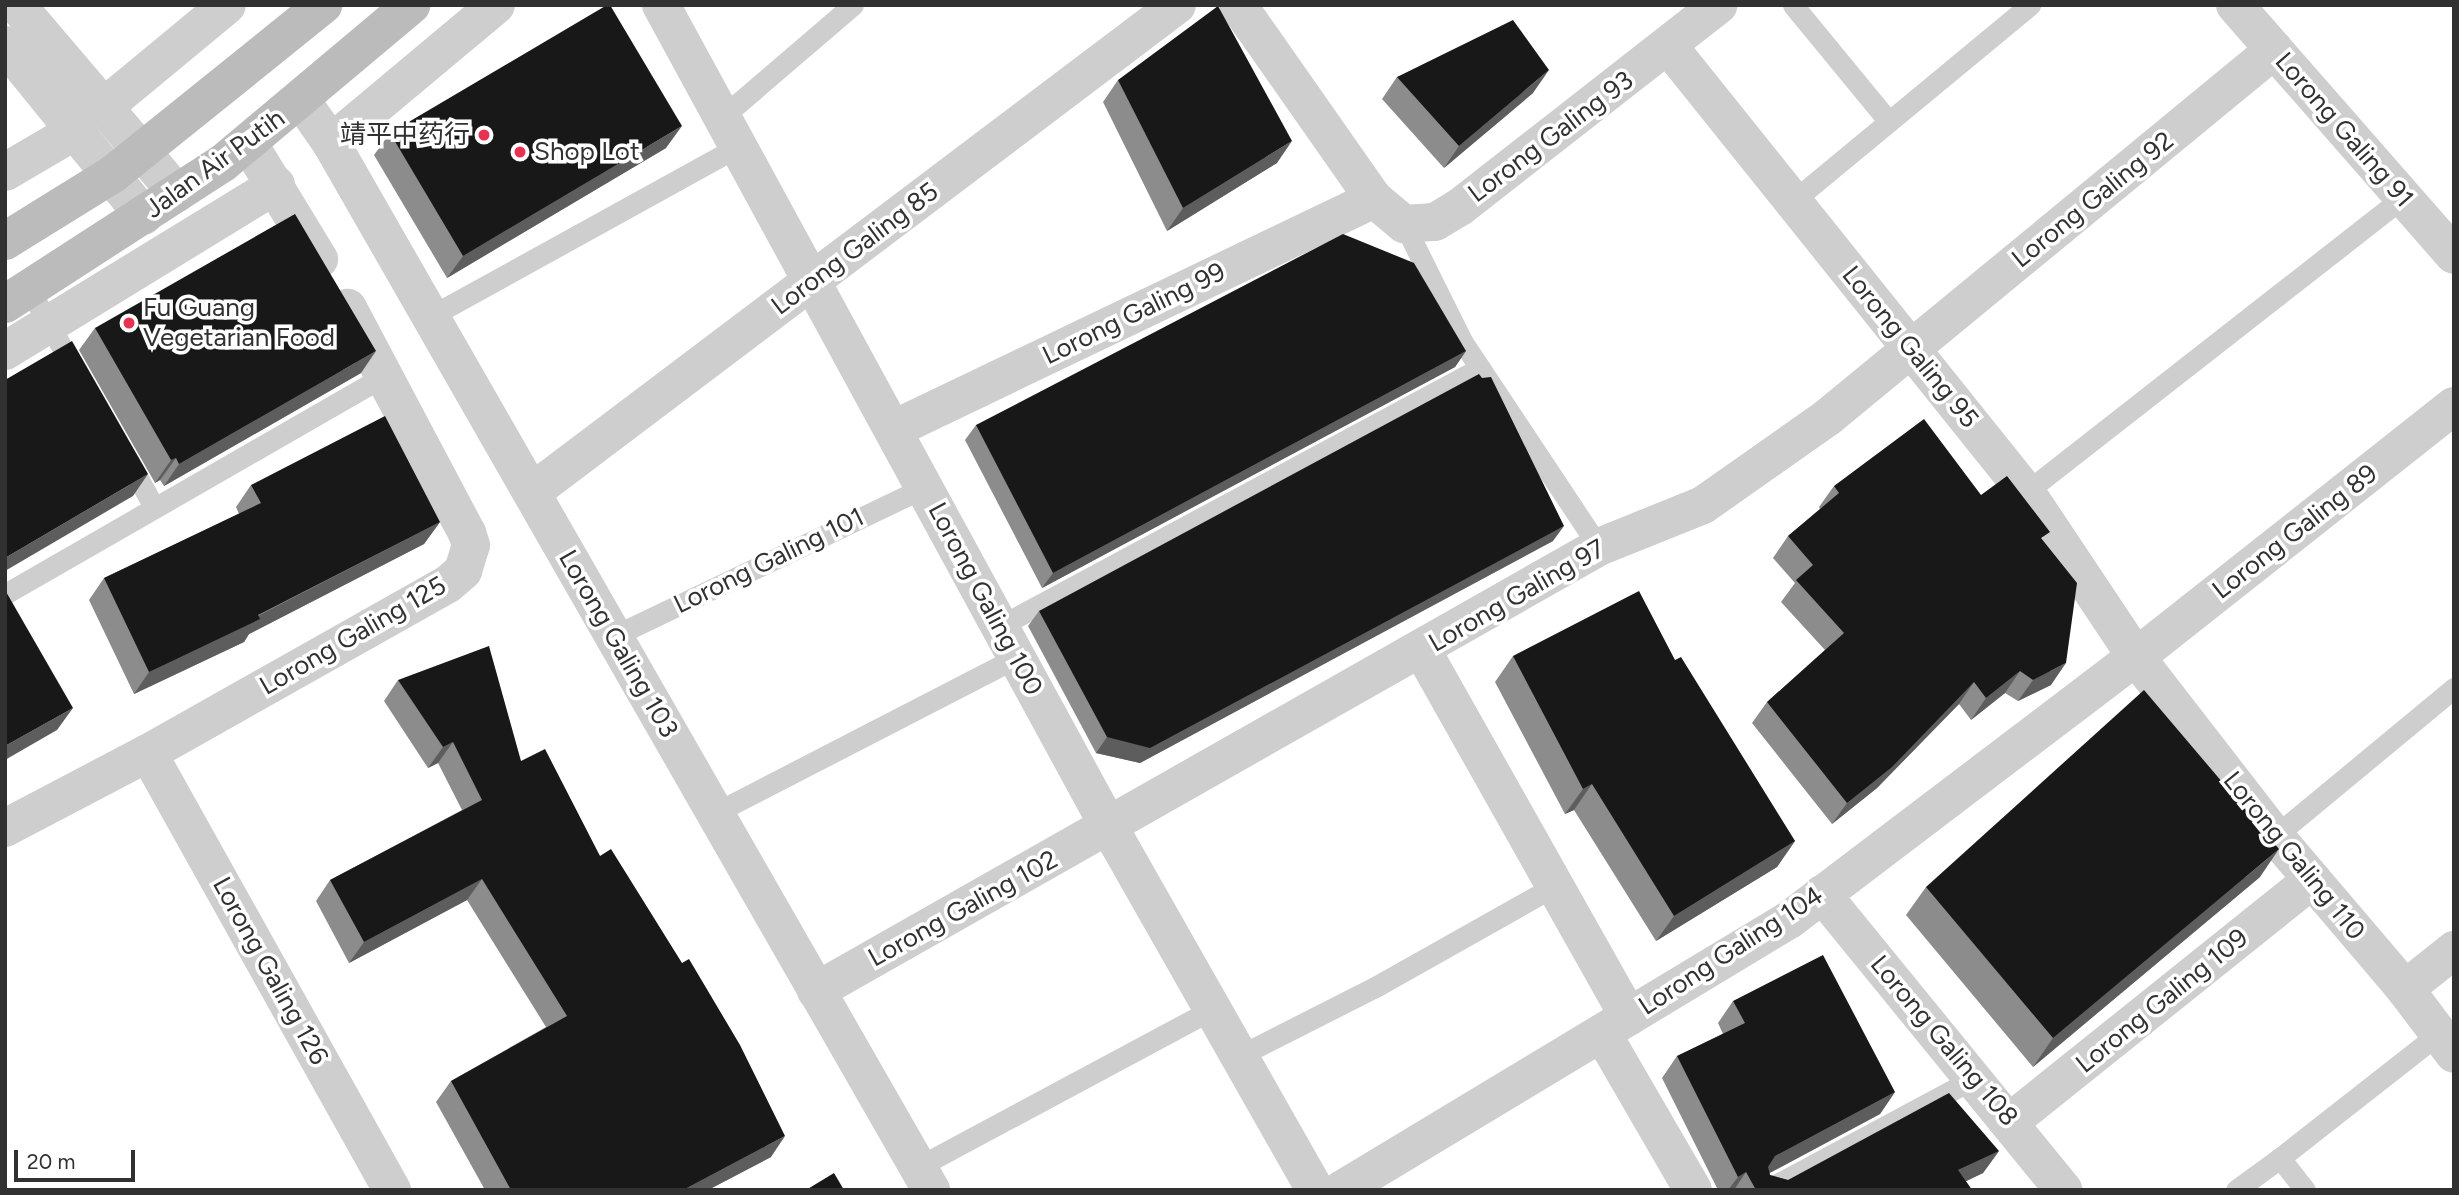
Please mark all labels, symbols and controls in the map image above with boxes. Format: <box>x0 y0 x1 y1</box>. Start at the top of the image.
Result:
street label: Lorong Galing 91 <box>2268 46 2420 214</box>
street label: Lorong Galing 93 <box>1462 65 1640 209</box>
street label: Jalan Air Putih <box>139 103 291 225</box>
place label: 靖平中药行 <box>340 119 470 151</box>
street label: Lorong Galing 92 <box>2006 125 2180 275</box>
marker: 靖平中药行 <box>476 127 492 143</box>
place label: Shop Lot <box>534 136 640 168</box>
marker: Shop Lot <box>512 144 528 160</box>
street label: Lorong Galing 85 <box>766 176 944 322</box>
street label: Lorong Galing 99 <box>1038 256 1230 372</box>
street label: Lorong Galing 95 <box>1835 260 1985 434</box>
place label: Fu Guang Vegetarian Food <box>143 292 335 354</box>
marker: Fu Guang Vegetarian Food <box>121 315 137 331</box>
street label: Lorong Galing 89 <box>2206 458 2384 606</box>
street label: Lorong Galing 100 <box>921 497 1049 701</box>
street label: Lorong Galing 101 <box>669 501 869 621</box>
street label: Lorong Galing 97 <box>1423 533 1611 659</box>
street label: Lorong Galing 103 <box>552 545 684 743</box>
street label: Lorong Galing 125 <box>254 570 452 702</box>
street label: Lorong Galing 110 <box>2217 765 2371 947</box>
street label: Lorong Galing 102 <box>863 844 1063 974</box>
street label: Lorong Galing 126 <box>206 872 334 1070</box>
street label: Lorong Galing 104 <box>1633 880 1829 1022</box>
street label: Lorong Galing 109 <box>2070 922 2254 1080</box>
street label: Lorong Galing 108 <box>1864 949 2024 1133</box>
scale bar <box>18 1136 138 1180</box>
text: 20 m <box>27 1149 75 1174</box>

